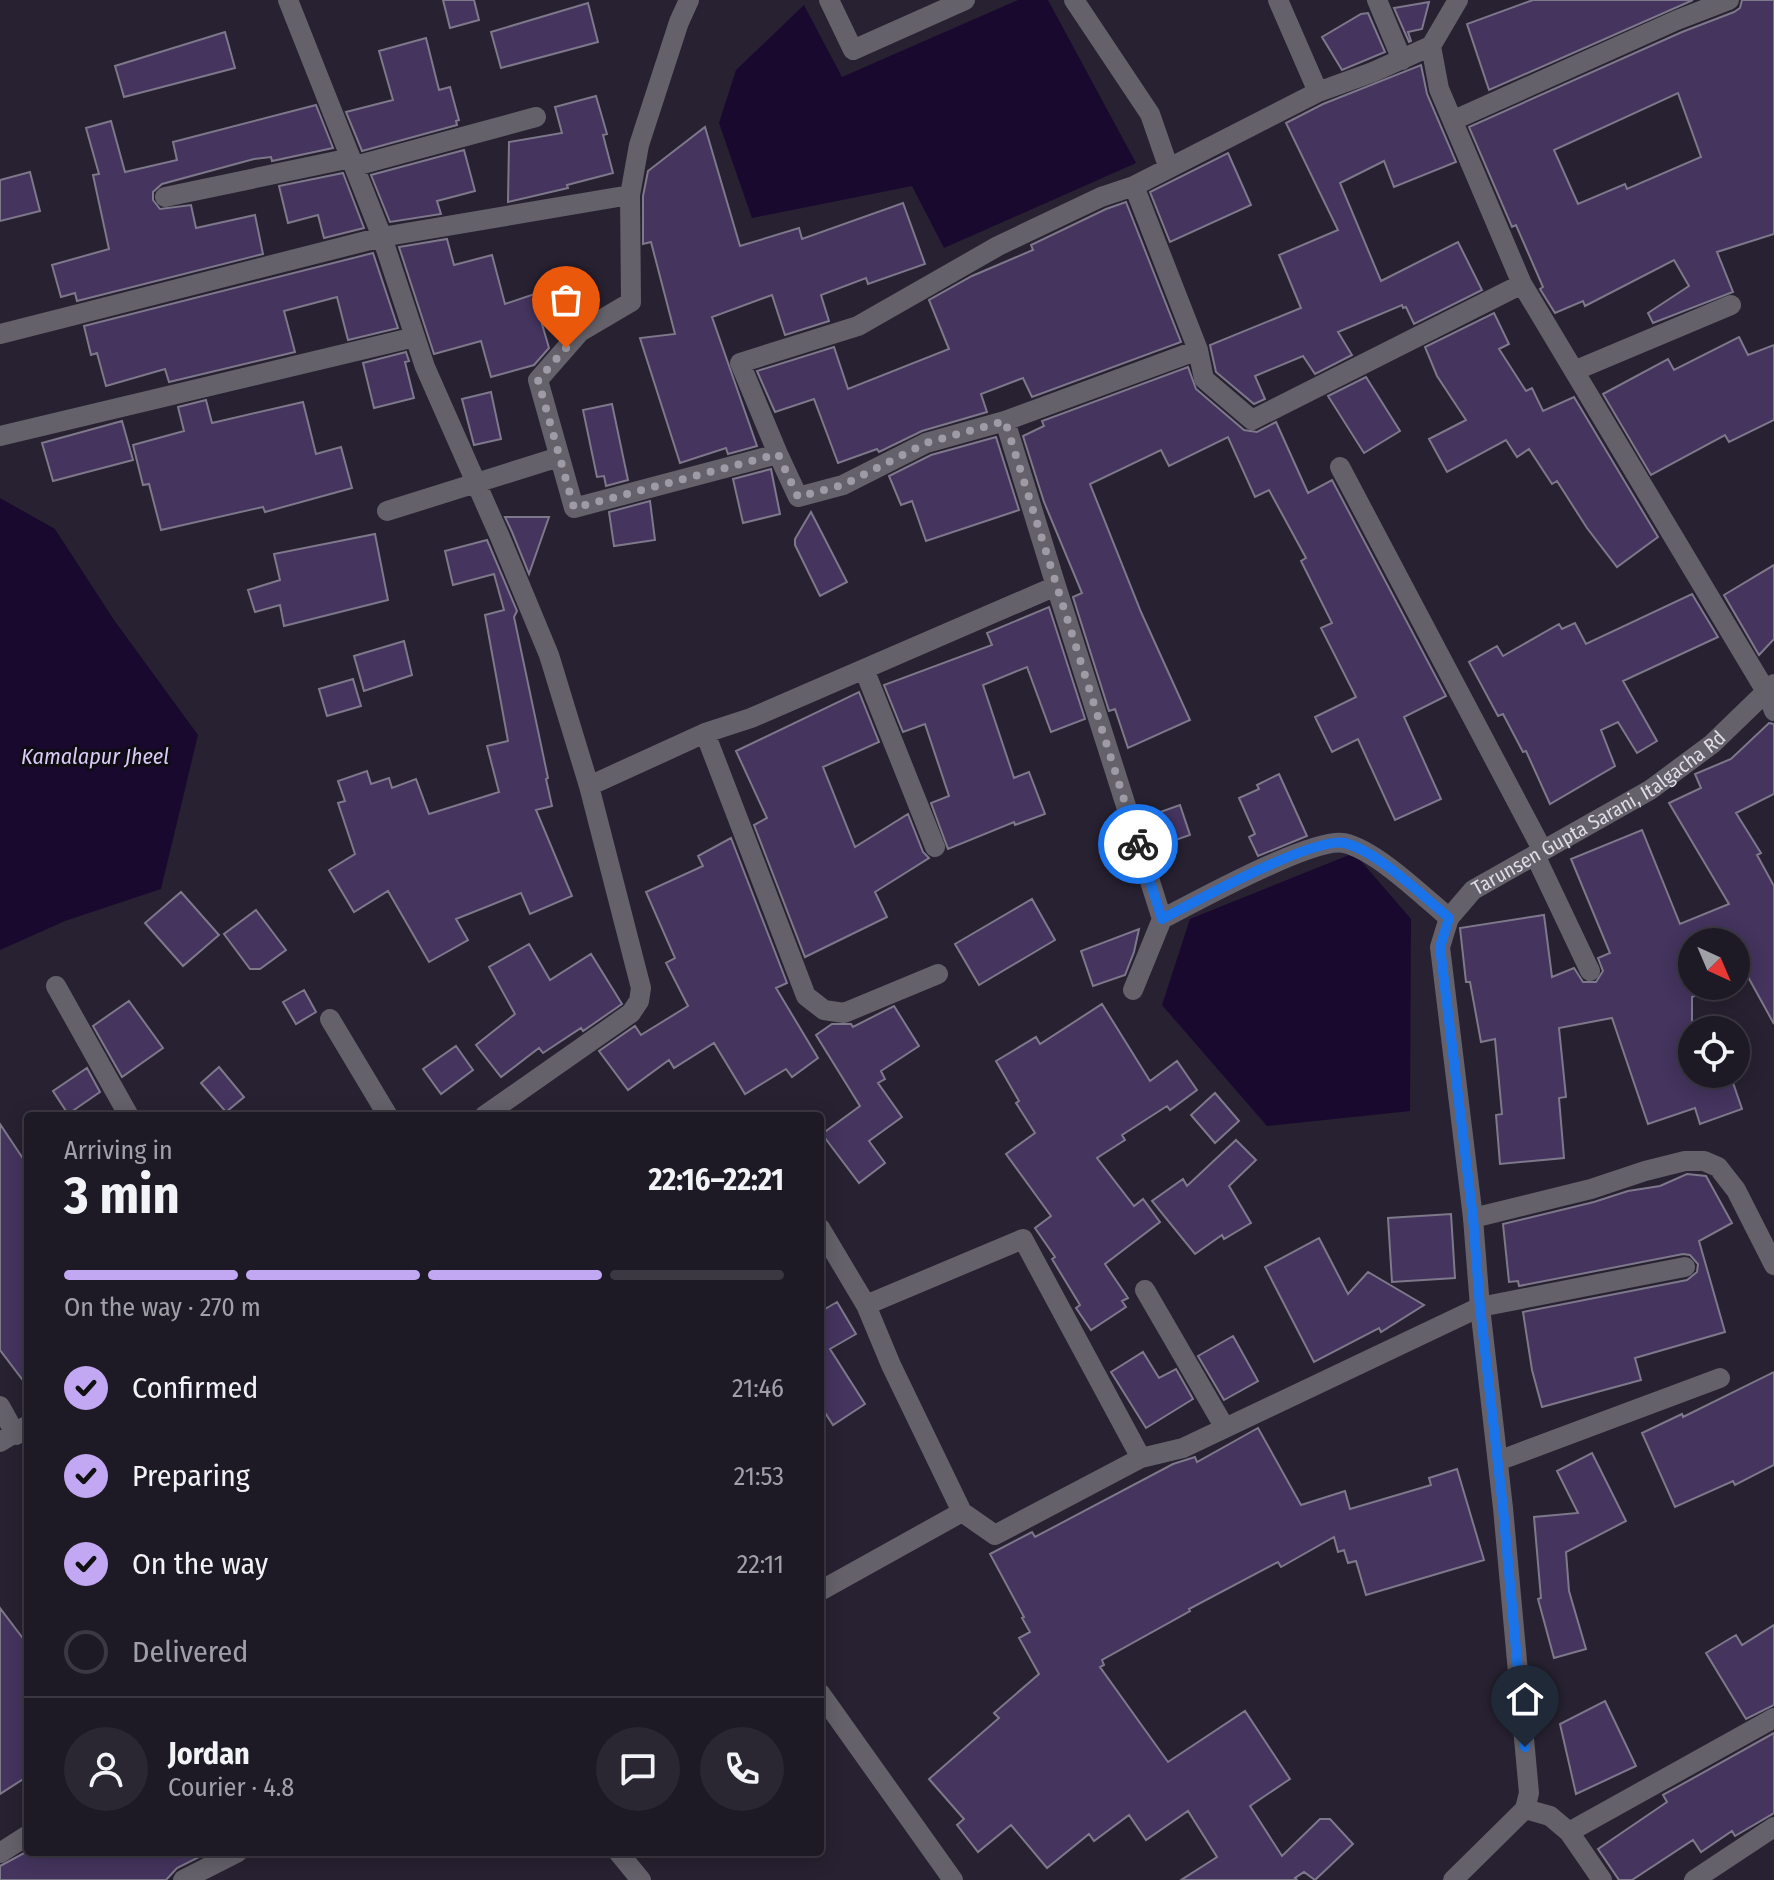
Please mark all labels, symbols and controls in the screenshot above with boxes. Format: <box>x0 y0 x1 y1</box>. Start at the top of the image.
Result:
pin <box>532 266 600 348</box>
icon: bag <box>544 278 588 322</box>
street label: Tarunsen Gupta Sarani, Italgacha Rd <box>1468 726 1730 900</box>
water label: Kamalapur Jheel <box>21 743 169 770</box>
courier <box>1098 804 1178 884</box>
icon: bike <box>1116 822 1160 866</box>
north arrow <box>1678 928 1750 1000</box>
map controls <box>1678 928 1750 1088</box>
button: locate <box>1678 1016 1750 1088</box>
text: Arriving in <box>64 1135 173 1166</box>
text: 22:16–22:21 <box>648 1162 784 1198</box>
text: 3 min <box>64 1164 180 1227</box>
text: On the way · 270 m <box>64 1292 261 1323</box>
icon: check <box>64 1366 108 1410</box>
text: Confirmed <box>132 1370 258 1406</box>
text: 21:46 <box>732 1373 784 1404</box>
icon: check <box>64 1454 108 1498</box>
text: Preparing <box>132 1458 250 1494</box>
text: 21:53 <box>734 1461 784 1492</box>
icon: check <box>64 1542 108 1586</box>
text: On the way <box>132 1546 268 1582</box>
text: 22:11 <box>737 1549 784 1580</box>
text: Delivered <box>132 1634 248 1670</box>
pin <box>1491 1665 1559 1747</box>
icon: home <box>1503 1677 1547 1721</box>
button: person <box>64 1727 148 1811</box>
button: chat <box>596 1727 680 1811</box>
button: phone <box>700 1727 784 1811</box>
text: Jordan <box>168 1736 250 1772</box>
text: Courier · 4.8 <box>168 1772 294 1803</box>

